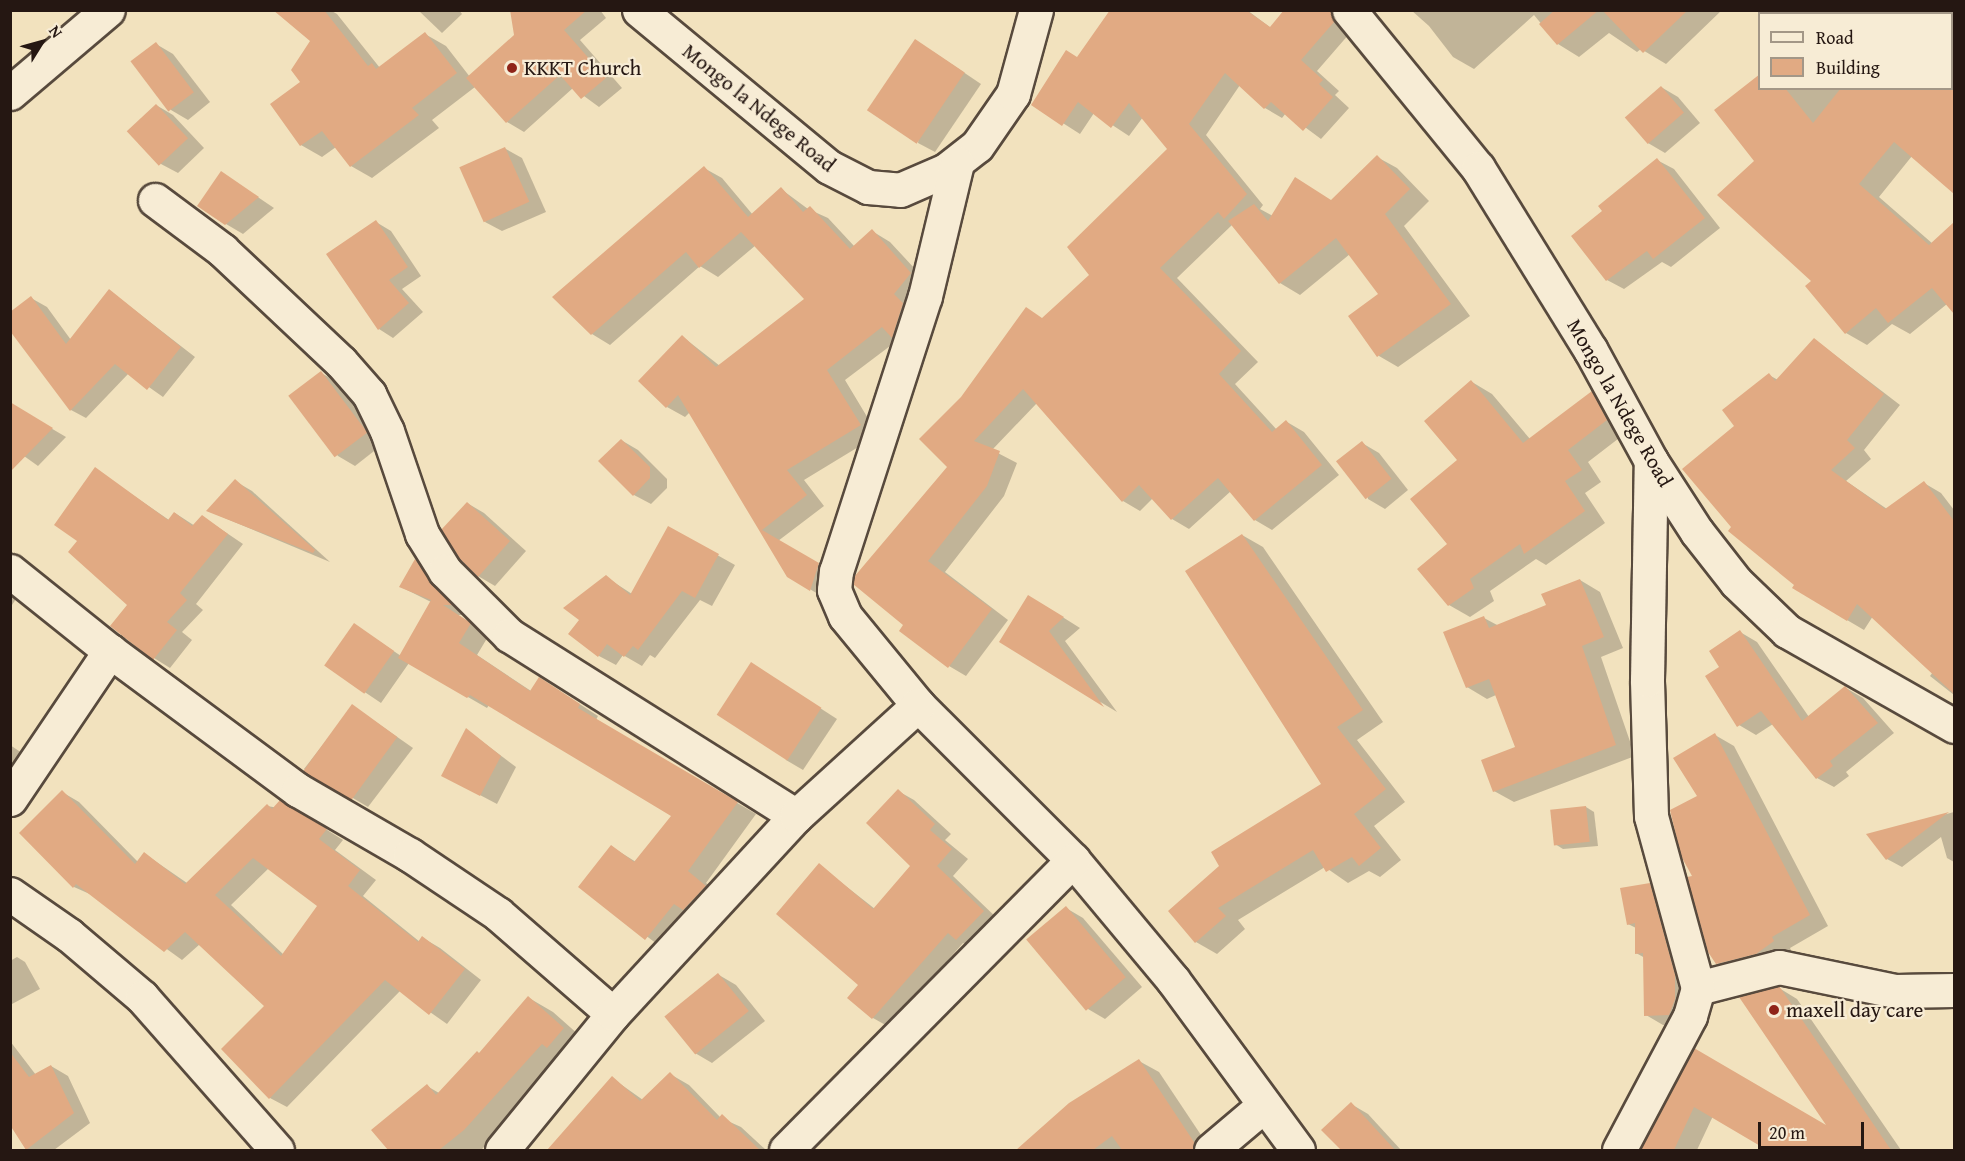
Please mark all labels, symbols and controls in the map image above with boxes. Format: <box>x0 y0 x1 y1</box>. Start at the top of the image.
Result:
north arrow <box>12 12 72 72</box>
legend <box>1758 12 1953 90</box>
text: N <box>44 20 69 43</box>
text: Road <box>1816 24 1854 51</box>
street label: Mongo la Ndege Road <box>677 39 841 177</box>
text: Building <box>1816 54 1880 81</box>
place label: KKKT Church <box>524 55 641 81</box>
marker: KKKT Church <box>505 61 519 75</box>
street label: Mongo la Ndege Road <box>1562 315 1678 491</box>
place label: maxell day care <box>1786 997 1923 1023</box>
marker: maxell day care <box>1767 1003 1781 1017</box>
scale bar <box>1761 1110 1868 1148</box>
text: 20 m <box>1769 1119 1805 1146</box>

